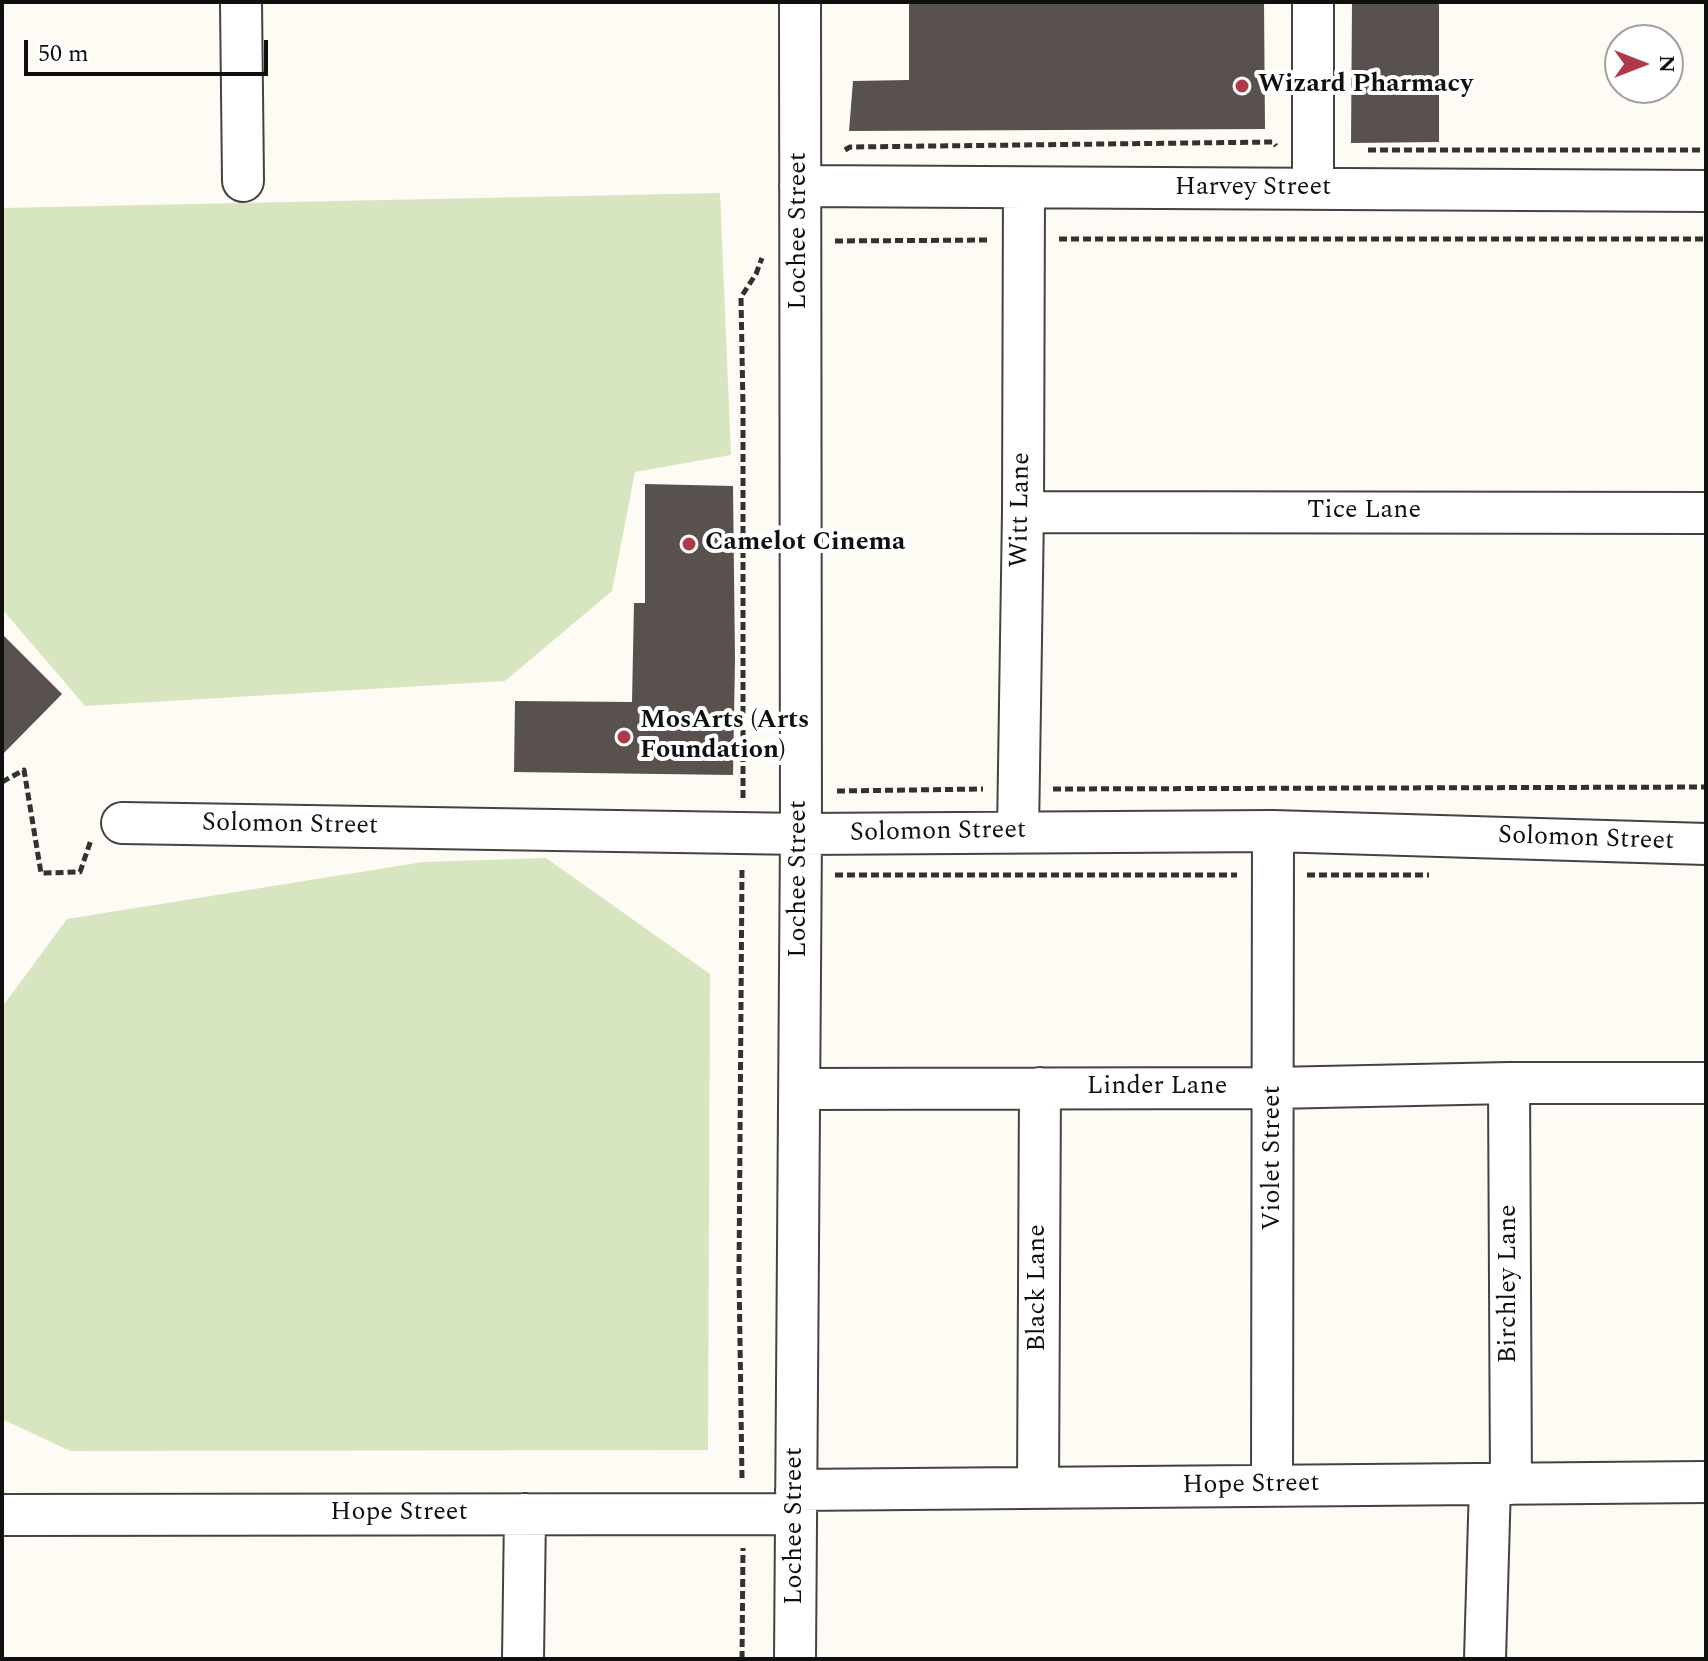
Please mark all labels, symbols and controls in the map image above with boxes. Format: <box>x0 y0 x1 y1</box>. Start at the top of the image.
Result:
scale bar <box>28 24 272 74</box>
north arrow <box>1604 24 1684 104</box>
text: 50 m <box>38 36 89 72</box>
text: N <box>1650 55 1683 73</box>
place label: Wizard Pharmacy <box>1258 70 1473 102</box>
marker: Wizard Pharmacy <box>1233 77 1251 95</box>
street label: Lochee Street <box>784 152 816 310</box>
street label: Harvey Street <box>1175 173 1331 205</box>
street label: Witt Lane <box>1005 452 1039 568</box>
street label: Tice Lane <box>1307 496 1421 528</box>
place label: Camelot Cinema <box>705 528 905 560</box>
marker: Camelot Cinema <box>680 535 698 553</box>
place label: MosArts (Arts Foundation) <box>640 706 809 768</box>
marker: MosArts (Arts Foundation) <box>615 728 633 746</box>
street label: Lochee Street <box>784 800 816 958</box>
street label: Solomon Street <box>202 809 378 843</box>
street label: Solomon Street <box>850 816 1026 850</box>
street label: Solomon Street <box>1497 821 1675 859</box>
street label: Linder Lane <box>1087 1072 1227 1104</box>
street label: Violet Street <box>1258 1085 1290 1231</box>
street label: Birchley Lane <box>1494 1204 1526 1364</box>
street label: Black Lane <box>1023 1224 1055 1352</box>
street label: Lochee Street <box>780 1447 812 1605</box>
street label: Hope Street <box>1182 1469 1320 1503</box>
street label: Hope Street <box>330 1498 468 1530</box>

